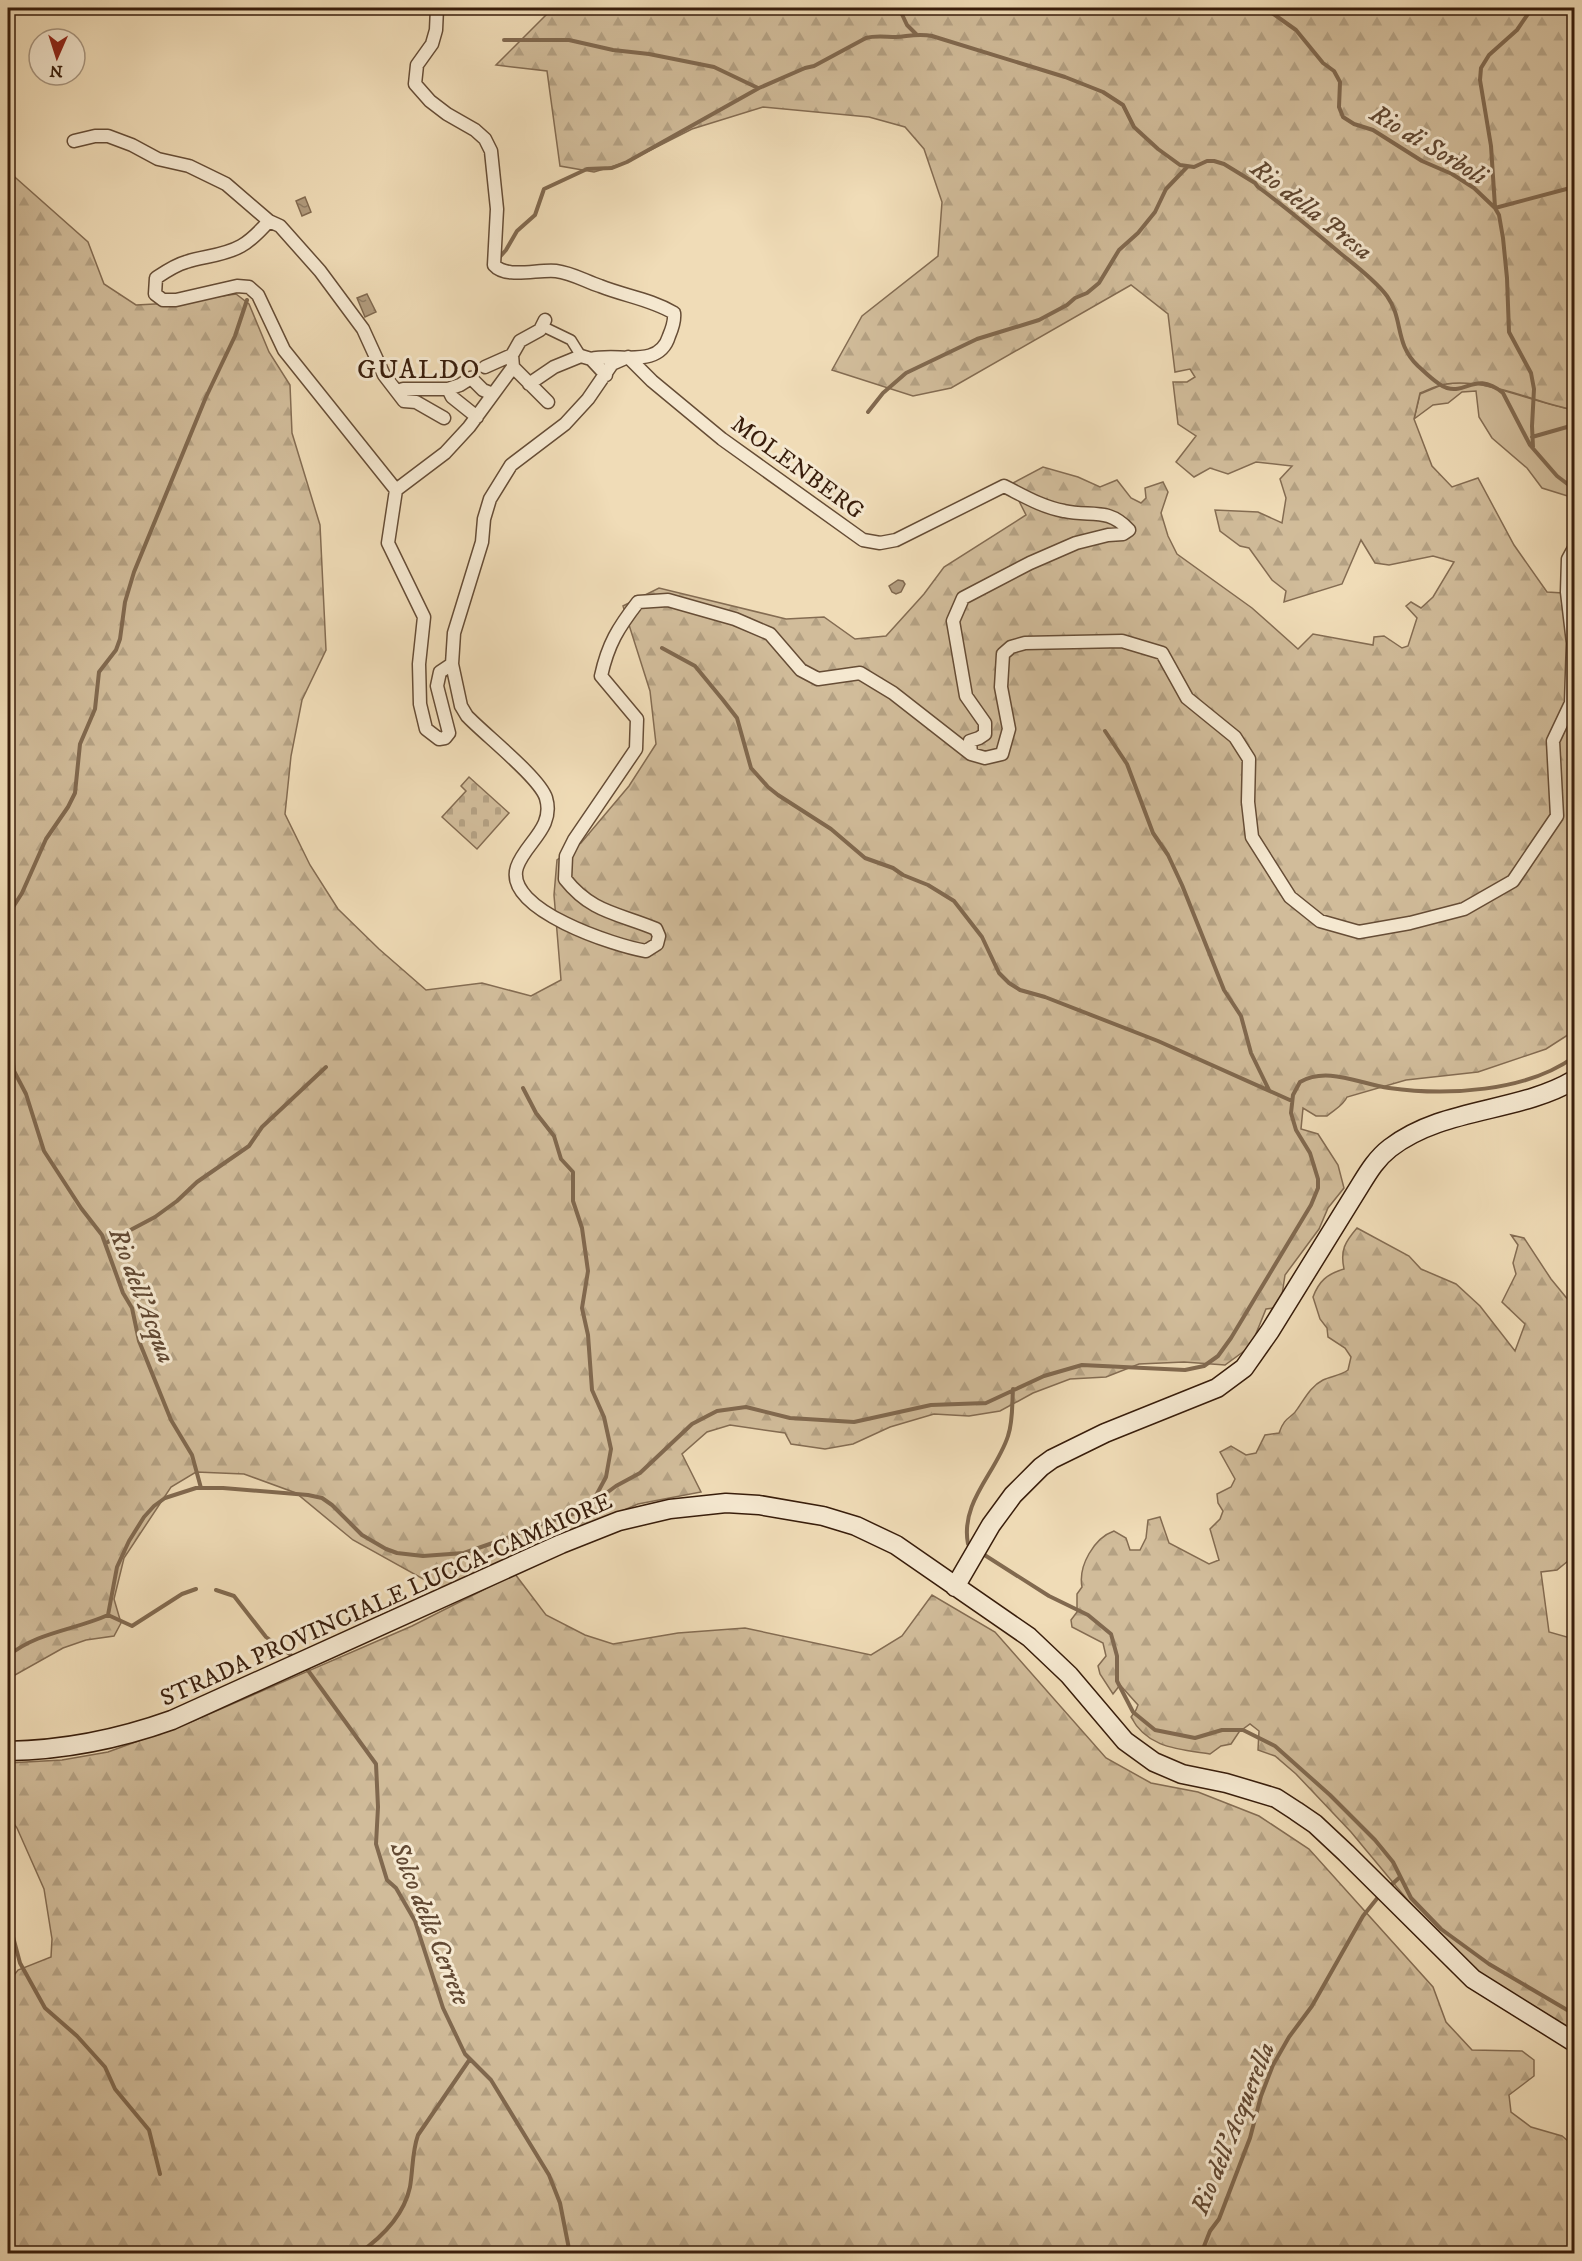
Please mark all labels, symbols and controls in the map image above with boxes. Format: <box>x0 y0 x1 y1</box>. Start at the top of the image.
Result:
north arrow <box>27 27 87 87</box>
text: N <box>49 61 63 81</box>
water label: Rio di Sorboli <box>1363 97 1495 194</box>
water label: Rio della Presa <box>1243 152 1379 268</box>
district label: GUALDO <box>357 353 481 387</box>
street label: MOLENBERG <box>725 409 870 526</box>
water label: Rio dell'Acqua <box>100 1222 183 1368</box>
street label: STRADA PROVINCIALE LUCCA-CAMAIORE <box>156 1486 617 1714</box>
water label: Solco delle Cerrete <box>381 1836 478 2011</box>
water label: Rio dell'Acquerella <box>1183 2037 1283 2221</box>

